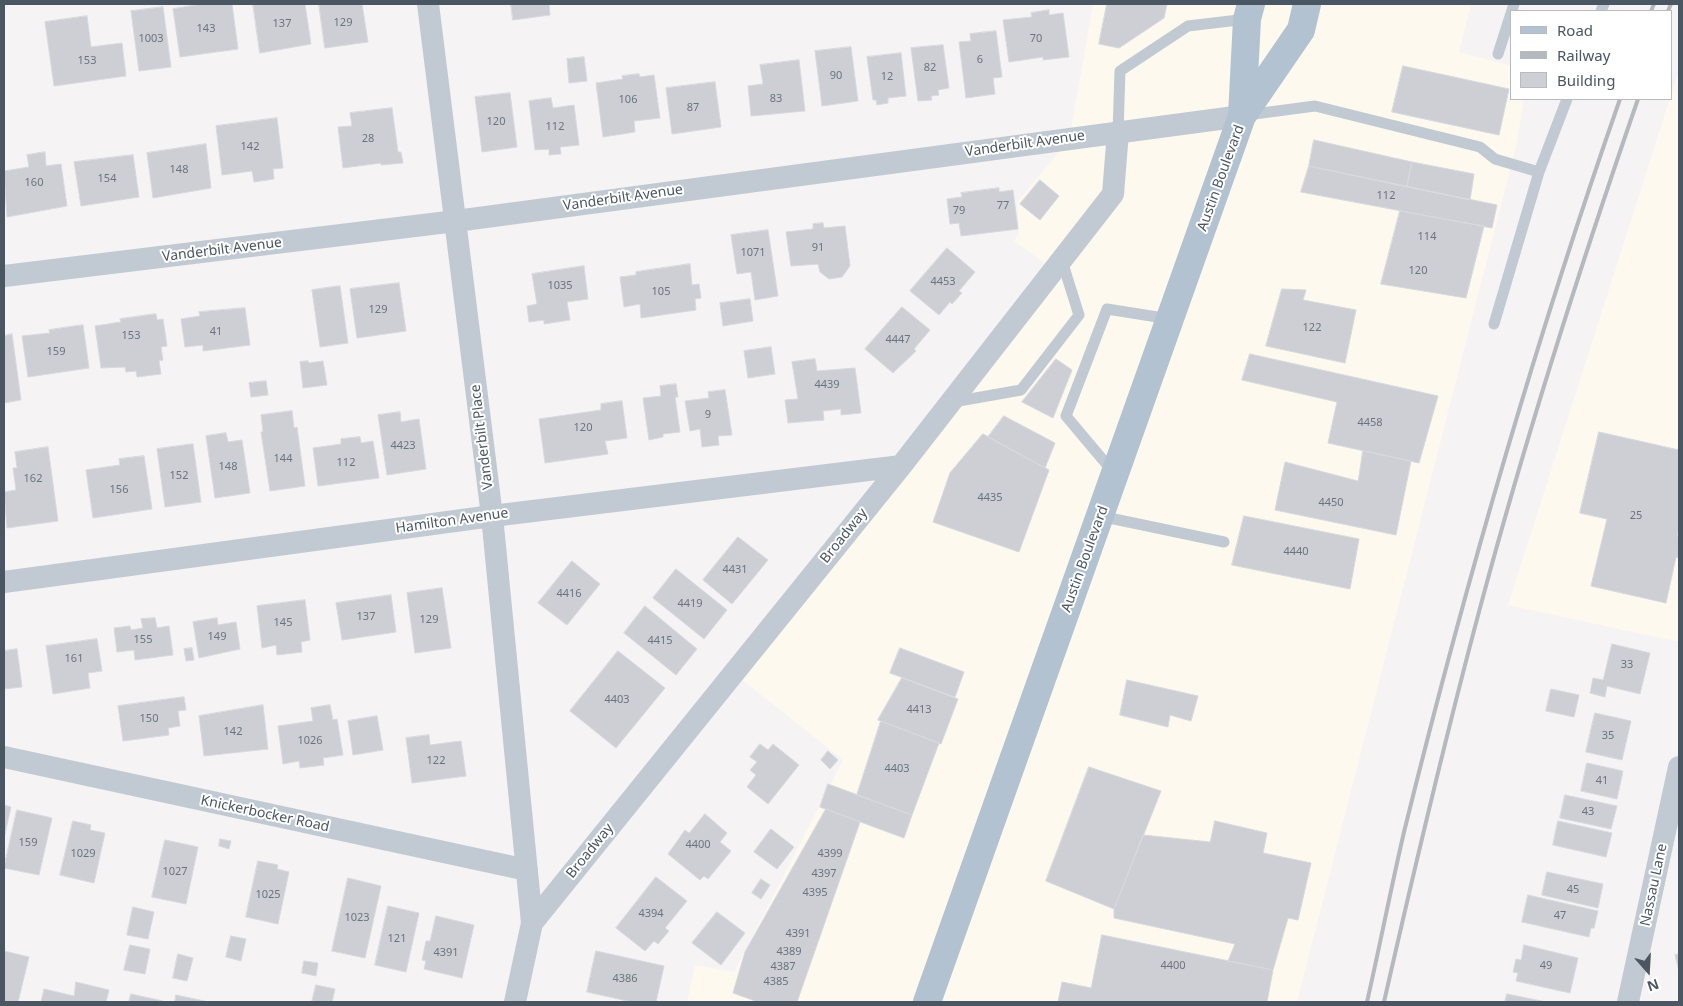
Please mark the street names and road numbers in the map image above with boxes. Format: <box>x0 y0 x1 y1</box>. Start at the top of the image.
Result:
street label: Austin Boulevard <box>1194 123 1248 233</box>
street label: Vanderbilt Avenue <box>964 127 1086 161</box>
street label: Vanderbilt Avenue <box>562 181 684 215</box>
street label: Vanderbilt Avenue <box>161 234 283 266</box>
street label: Vanderbilt Place <box>467 383 497 491</box>
street label: Austin Boulevard <box>1058 504 1112 614</box>
street label: Hamilton Avenue <box>395 505 509 537</box>
street label: Broadway <box>817 505 871 567</box>
street label: Knickerbocker Road <box>199 792 331 836</box>
street label: Broadway <box>563 820 617 882</box>
street label: Nassau Lane <box>1637 842 1671 928</box>

